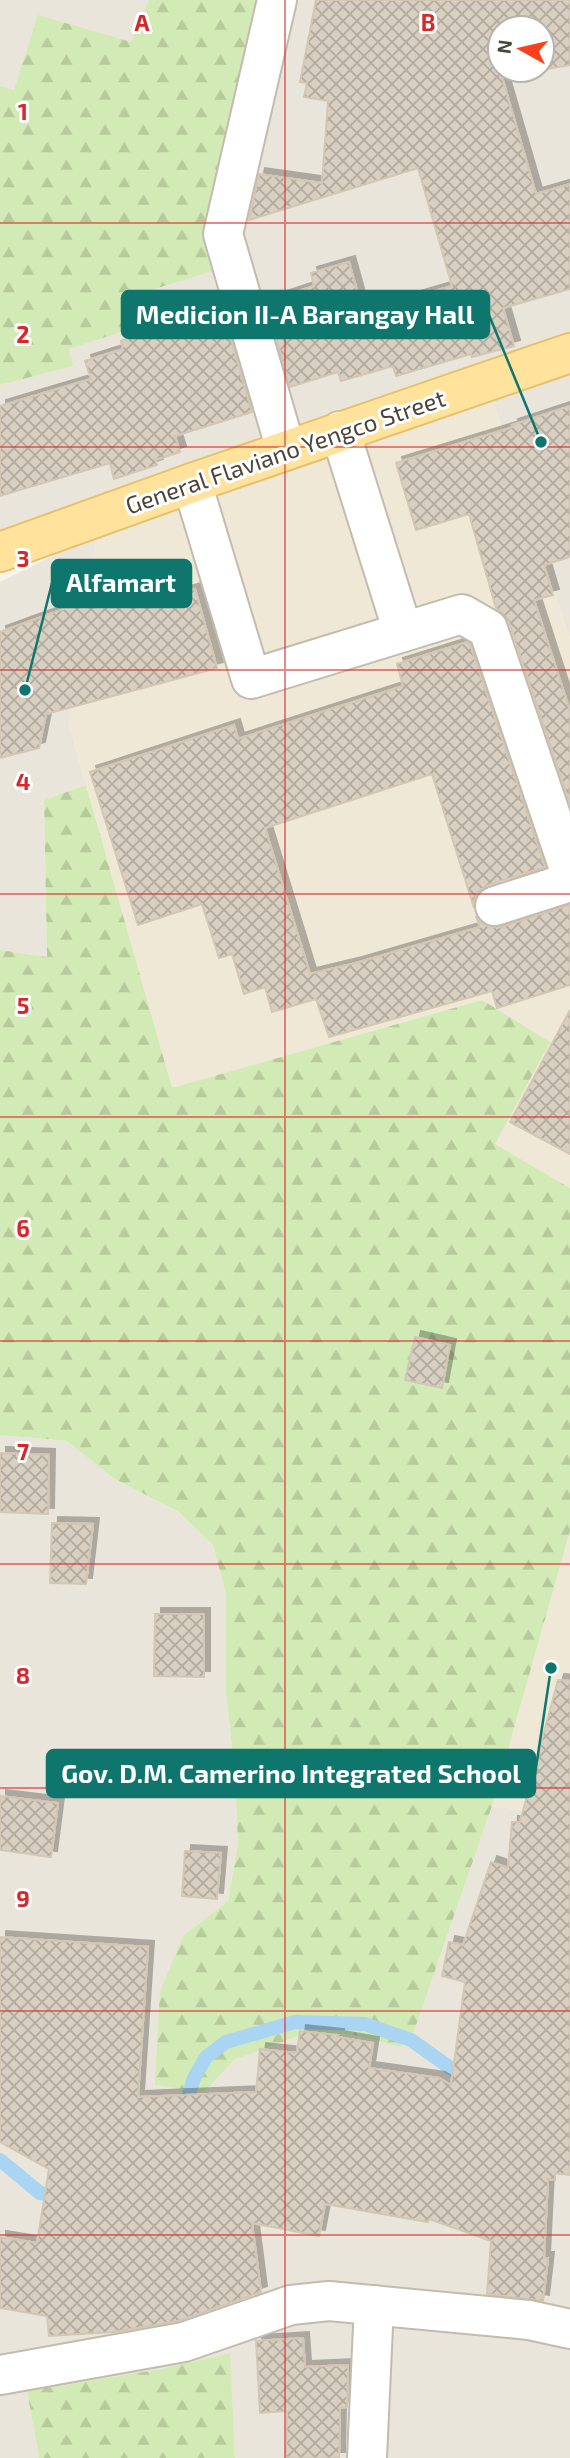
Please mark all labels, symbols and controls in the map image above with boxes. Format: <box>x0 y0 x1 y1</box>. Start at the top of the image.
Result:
text: A <box>134 8 150 36</box>
text: B <box>421 8 435 36</box>
north arrow <box>486 14 556 84</box>
text: N <box>491 38 516 55</box>
text: 1 <box>18 97 28 125</box>
callout: Medicion II-A Barangay Hall <box>122 291 489 338</box>
text: Medicion II-A Barangay Hall <box>136 298 475 330</box>
text: 2 <box>16 320 30 348</box>
street label: General Flaviano Yengco Street <box>121 383 449 519</box>
text: 3 <box>16 544 30 572</box>
callout: Alfamart <box>52 560 191 607</box>
text: Alfamart <box>66 566 176 597</box>
text: 4 <box>16 767 30 795</box>
text: 5 <box>17 991 29 1019</box>
text: 6 <box>16 1214 30 1242</box>
text: 7 <box>17 1437 29 1465</box>
text: 8 <box>16 1661 30 1689</box>
callout: Gov. D.M. Camerino Integrated School <box>47 1750 535 1797</box>
text: Gov. D.M. Camerino Integrated School <box>61 1757 521 1788</box>
text: 9 <box>16 1884 30 1912</box>

